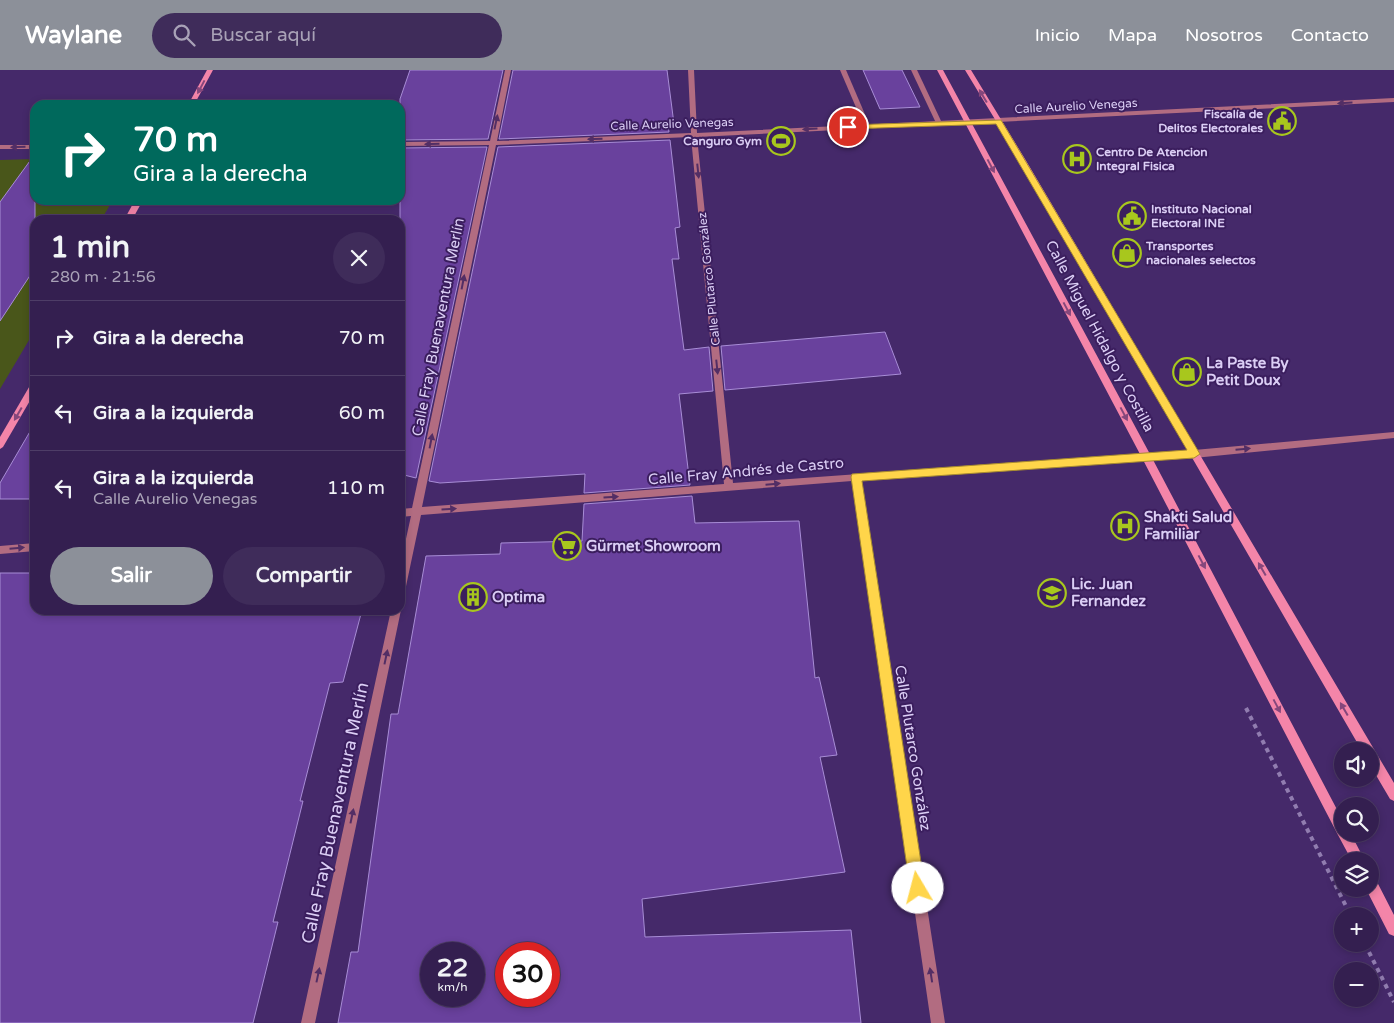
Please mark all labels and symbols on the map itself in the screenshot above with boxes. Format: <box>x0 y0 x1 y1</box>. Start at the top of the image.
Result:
one-way arrow <box>196 81 205 94</box>
one-way arrow <box>979 88 987 103</box>
street label: Calle Aurelio Venegas <box>1014 96 1138 116</box>
one-way arrow <box>1337 99 1353 107</box>
pin <box>827 106 869 148</box>
public building icon: Fiscalía de Delitos Electorales <box>1267 106 1297 136</box>
place label: Fiscalía de Delitos Electorales <box>1158 107 1263 135</box>
one-way arrow <box>492 115 500 130</box>
street label: Calle Aurelio Venegas <box>610 115 734 133</box>
one-way arrow <box>801 125 817 133</box>
sports icon: Canguro Gym <box>766 126 796 156</box>
place label: Canguro Gym <box>683 134 762 149</box>
one-way arrow <box>587 135 603 143</box>
one-way arrow <box>424 140 440 148</box>
one-way arrow <box>9 143 25 151</box>
hospital icon: Centro De Atencion Integral Fisica <box>1062 144 1092 174</box>
place label: Centro De Atencion Integral Fisica <box>1096 145 1207 174</box>
one-way arrow <box>987 158 995 173</box>
one-way arrow <box>694 163 702 179</box>
public building icon: Instituto Nacional Electoral INE <box>1117 201 1147 231</box>
place label: Instituto Nacional Electoral INE <box>1151 202 1252 230</box>
street label: Calle Plutarco González <box>695 212 723 346</box>
street label: Calle Fray Buenaventura Merlín <box>408 216 468 438</box>
street label: Calle Miguel Hidalgo y Costilla <box>1042 237 1158 435</box>
shop icon: Transportes nacionales selectos <box>1112 238 1142 268</box>
place label: Transportes nacionales selectos <box>1145 239 1256 267</box>
one-way arrow <box>460 273 468 289</box>
one-way arrow <box>1063 302 1072 316</box>
place label: La Paste By Petit Doux <box>1206 354 1289 389</box>
shop icon: La Paste By Petit Doux <box>1172 357 1202 387</box>
one-way arrow <box>714 360 722 376</box>
one-way arrow <box>1120 407 1128 421</box>
one-way arrow <box>13 408 22 421</box>
one-way arrow <box>428 432 436 448</box>
one-way arrow <box>1235 445 1251 453</box>
street label: Calle Fray Andrés de Castro <box>647 453 845 489</box>
one-way arrow <box>765 480 781 488</box>
one-way arrow <box>603 493 619 501</box>
one-way arrow <box>441 505 457 513</box>
place label: Shakti Salud Familiar <box>1144 508 1232 543</box>
hospital icon: Shakti Salud Familiar <box>1110 511 1140 541</box>
supermarket icon: Gürmet Showroom <box>552 531 582 561</box>
place label: Gürmet Showroom <box>586 537 721 555</box>
one-way arrow <box>10 544 26 552</box>
one-way arrow <box>1197 555 1206 568</box>
one-way arrow <box>1258 562 1267 575</box>
place label: Lic. Juan Fernandez <box>1071 575 1146 610</box>
school or university icon: Lic. Juan Fernandez <box>1037 578 1067 608</box>
building icon: Optima <box>458 582 488 612</box>
place label: Optima <box>492 588 545 607</box>
one-way arrow <box>382 650 390 665</box>
street label: Calle Plutarco González <box>891 664 935 832</box>
street label: Calle Fray Buenaventura Merlín <box>297 680 373 946</box>
one-way arrow <box>1273 698 1281 713</box>
one-way arrow <box>1339 703 1348 716</box>
one-way arrow <box>348 809 356 824</box>
position arrow <box>891 861 943 913</box>
speed limit sign: 30 <box>495 942 560 1007</box>
one-way arrow <box>927 966 935 982</box>
one-way arrow <box>314 968 322 983</box>

